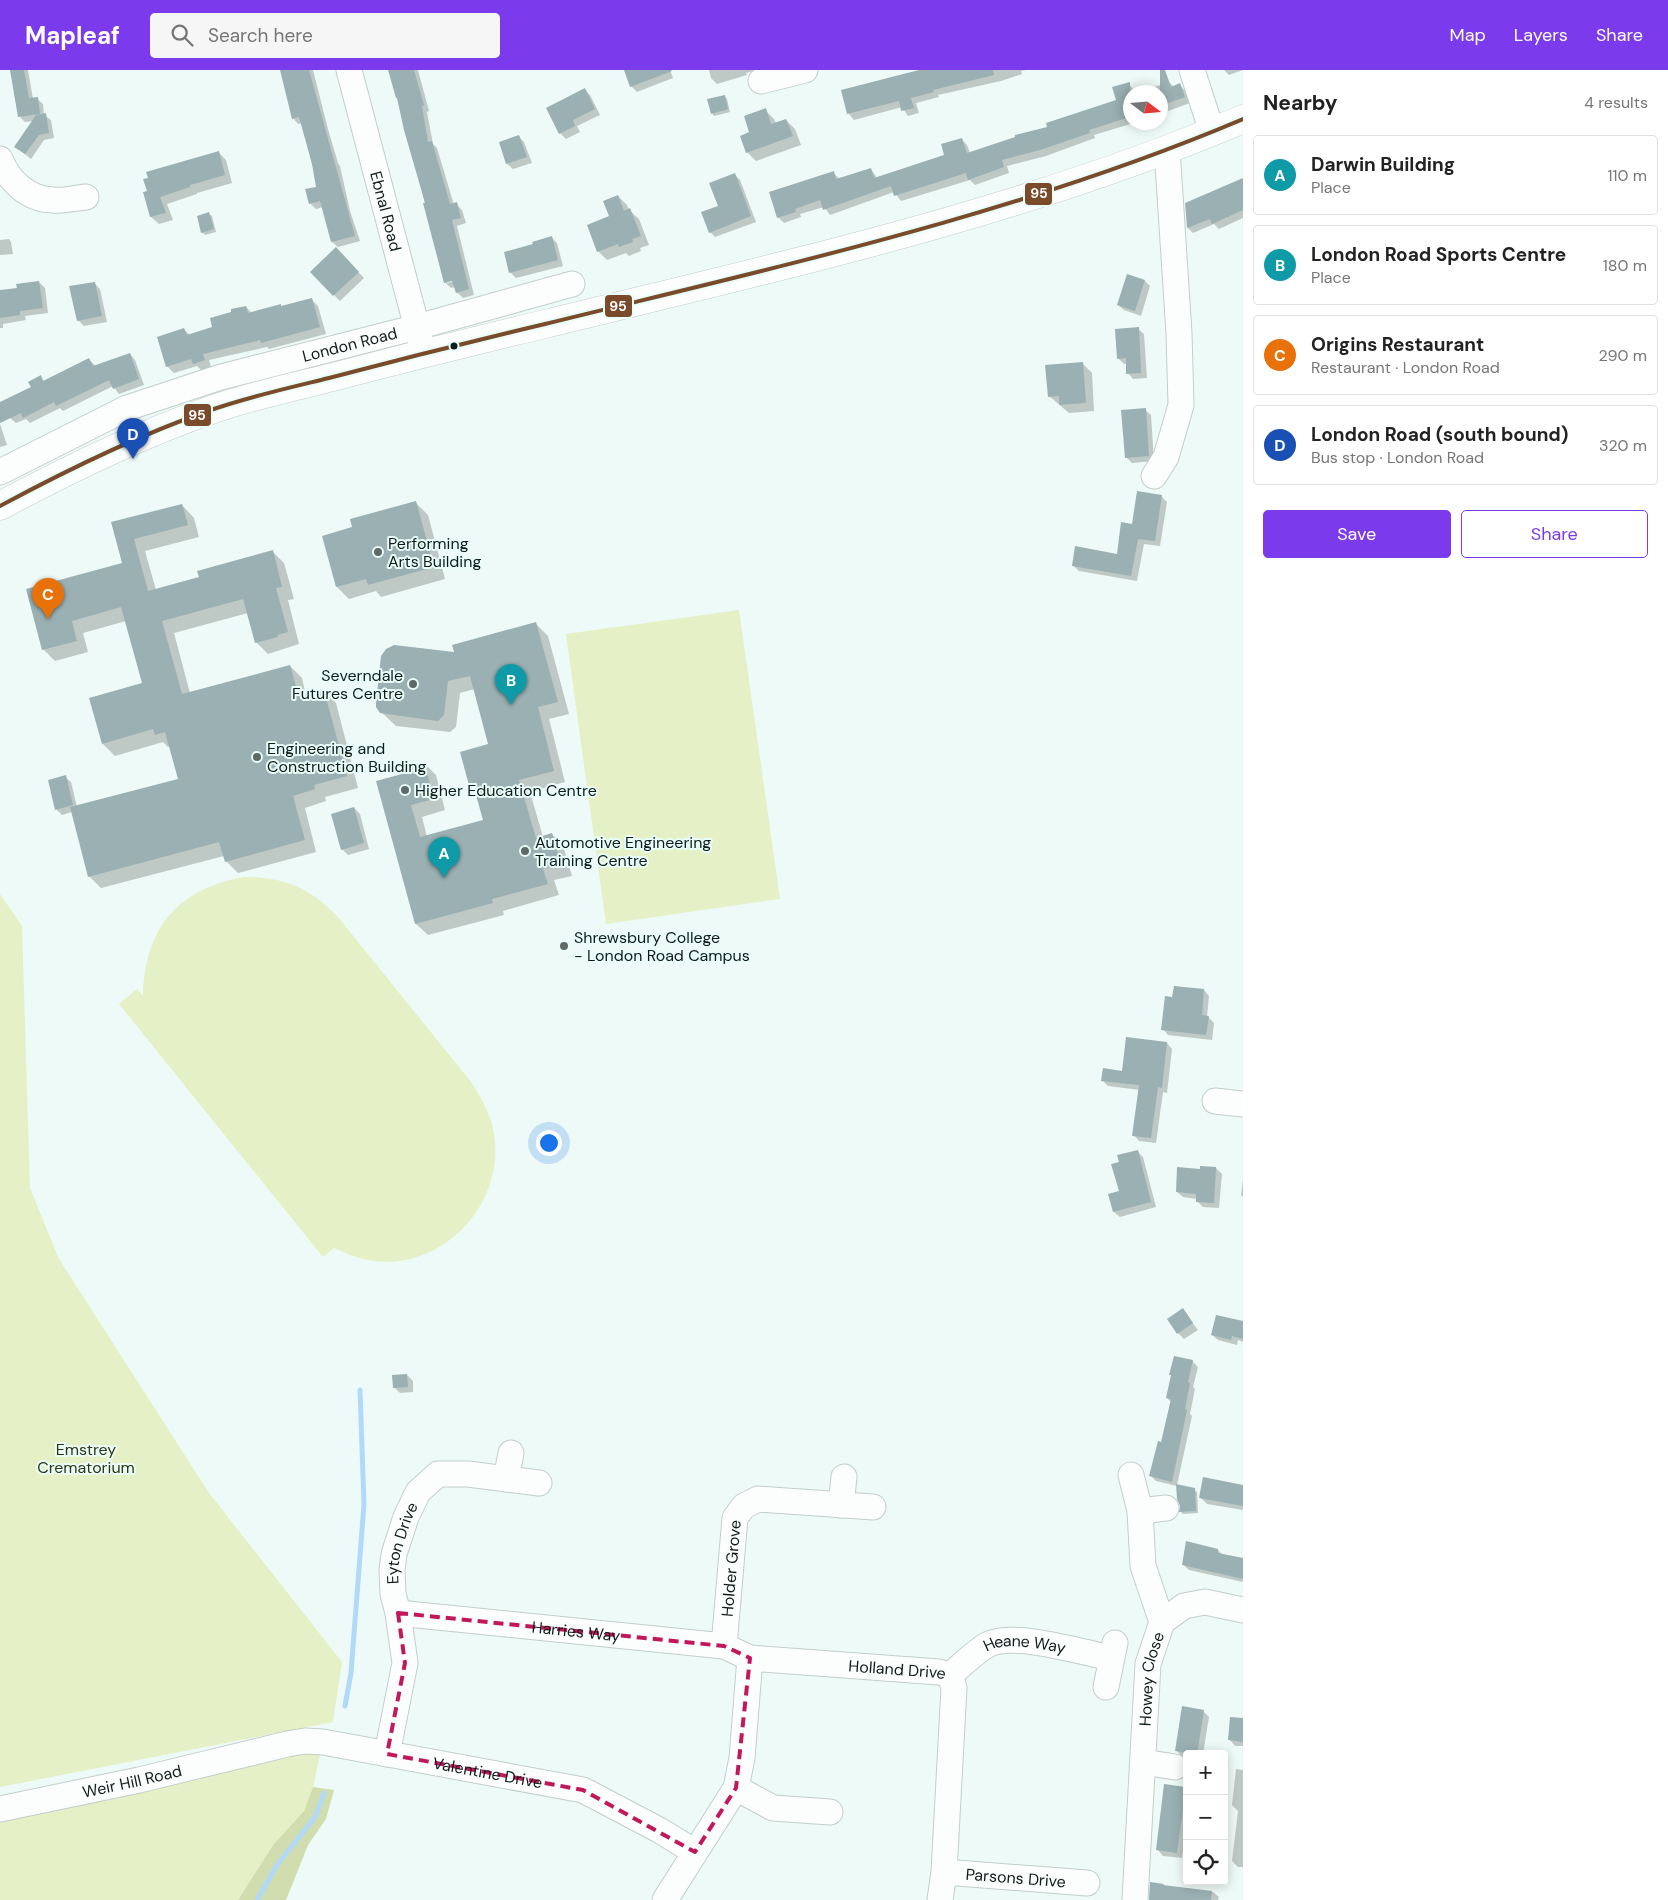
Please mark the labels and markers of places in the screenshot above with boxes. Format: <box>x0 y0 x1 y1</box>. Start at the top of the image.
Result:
unlabelled marker <box>449 341 459 351</box>
pin: D <box>117 418 149 459</box>
place label: Performing Arts Building <box>388 533 481 572</box>
marker: Performing Arts Building <box>372 546 384 558</box>
pin: C <box>32 578 64 619</box>
pin: B <box>495 664 527 705</box>
place label: Severndale Futures Centre <box>292 665 403 704</box>
marker: Severndale Futures Centre <box>407 678 419 690</box>
place label: Engineering and Construction Building <box>267 738 426 777</box>
marker: Engineering and Construction Building <box>251 751 263 763</box>
place label: Higher Education Centre <box>415 780 597 801</box>
marker: Higher Education Centre <box>399 784 411 796</box>
place label: Automotive Engineering Training Centre <box>535 832 711 871</box>
pin: A <box>428 837 460 878</box>
marker: Automotive Engineering Training Centre <box>519 845 531 857</box>
place label: Shrewsbury College - London Road Campus <box>574 927 750 966</box>
marker: Shrewsbury College - London Road Campus <box>558 940 570 952</box>

